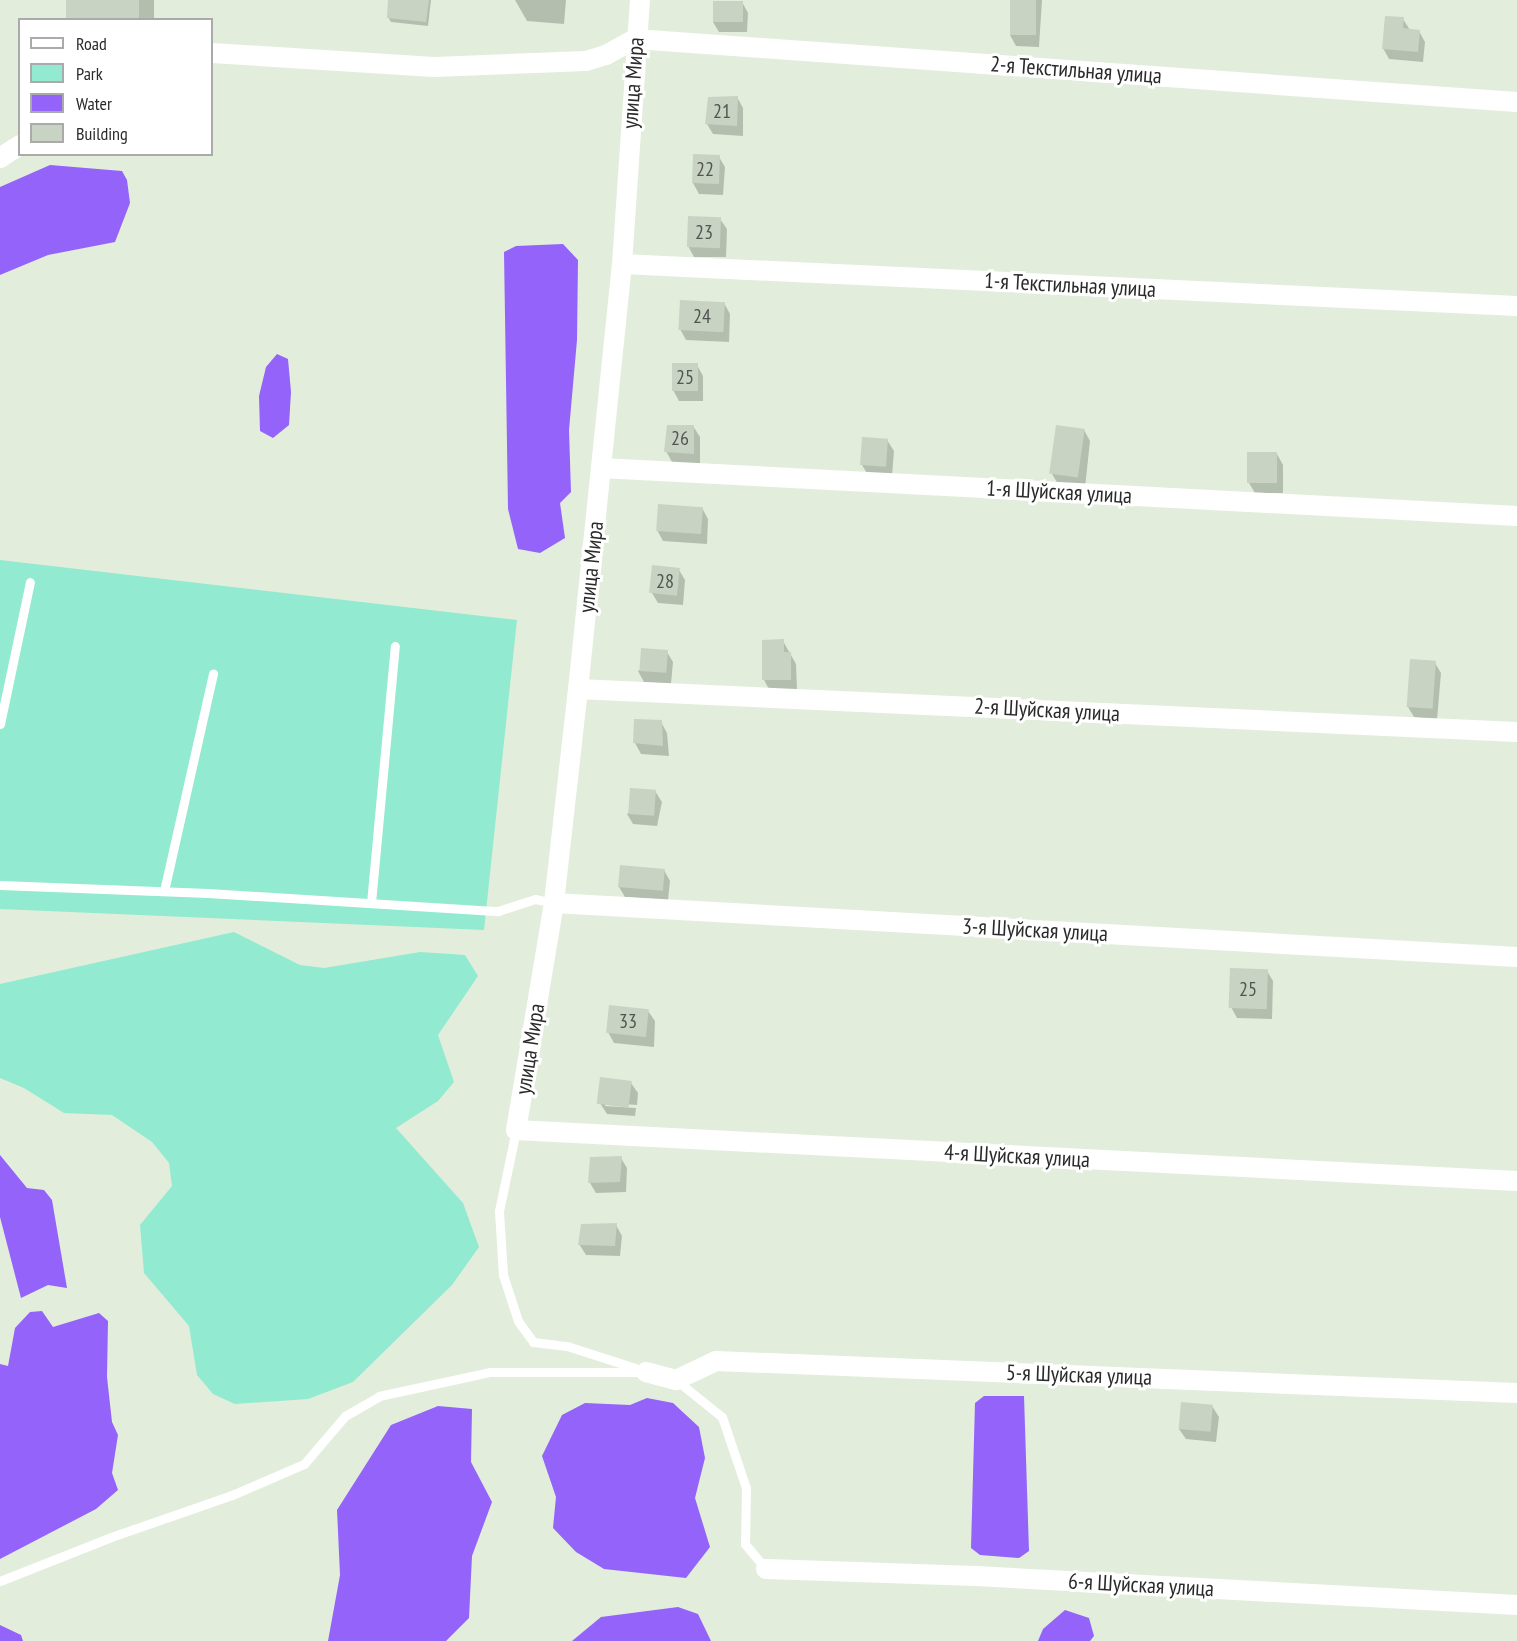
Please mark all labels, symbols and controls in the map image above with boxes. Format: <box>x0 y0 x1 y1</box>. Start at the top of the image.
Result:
legend <box>18 18 213 156</box>
text: Road <box>76 32 107 55</box>
street label: улица Мира <box>617 36 649 130</box>
street label: 2-я Текстильная улица <box>989 51 1163 89</box>
text: Park <box>76 62 103 85</box>
text: Water <box>76 92 112 115</box>
house number: 21 <box>713 99 731 123</box>
text: Building <box>76 122 128 145</box>
house number: 22 <box>696 157 714 181</box>
house number: 23 <box>695 220 713 244</box>
street label: 1-я Текстильная улица <box>983 267 1157 303</box>
house number: 24 <box>693 304 711 328</box>
house number: 25 <box>676 365 694 389</box>
house number: 26 <box>671 426 689 450</box>
street label: 1-я Шуйская улица <box>985 475 1133 509</box>
street label: улица Мира <box>573 520 609 614</box>
house number: 28 <box>656 569 674 593</box>
street label: 2-я Шуйская улица <box>973 693 1121 727</box>
street label: 3-я Шуйская улица <box>961 913 1109 947</box>
house number: 25 <box>1239 977 1257 1001</box>
street label: улица Мира <box>510 1002 550 1096</box>
house number: 33 <box>619 1009 637 1033</box>
street label: 4-я Шуйская улица <box>943 1139 1091 1173</box>
street label: 5-я Шуйская улица <box>1005 1359 1153 1391</box>
street label: 6-я Шуйская улица <box>1067 1568 1215 1602</box>

